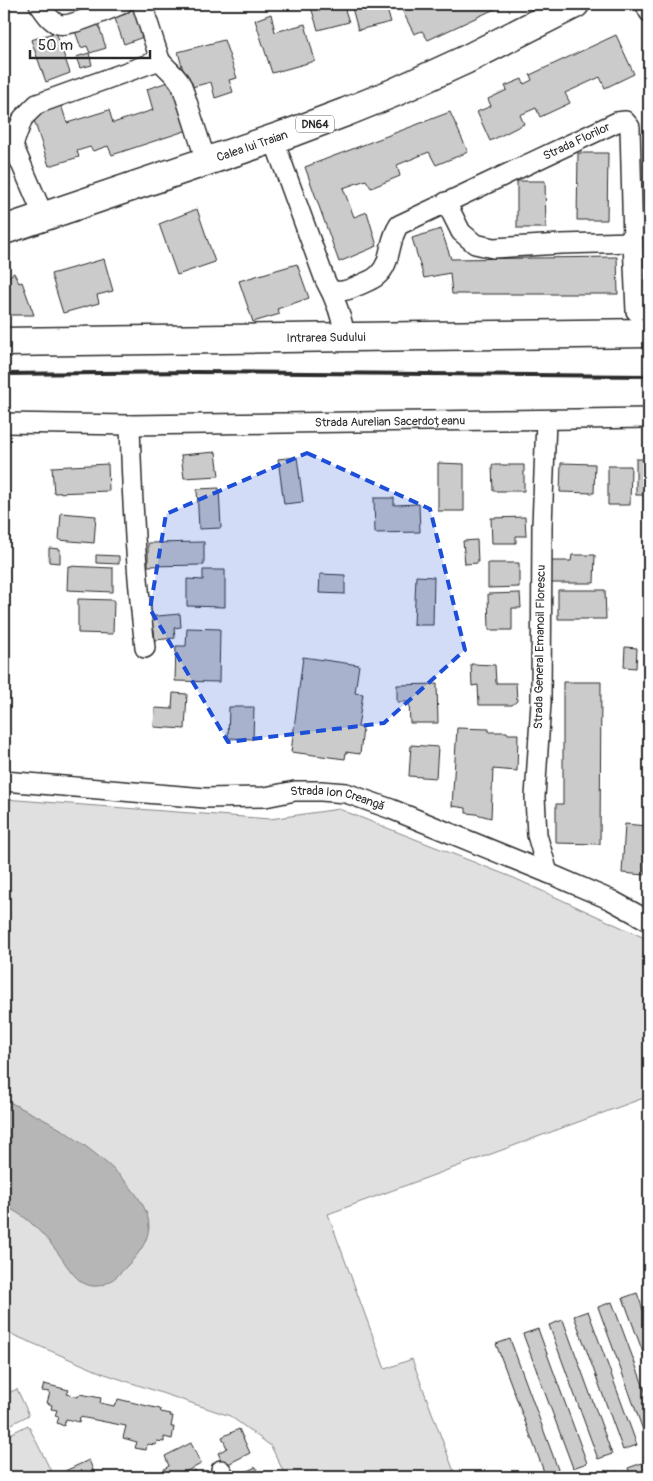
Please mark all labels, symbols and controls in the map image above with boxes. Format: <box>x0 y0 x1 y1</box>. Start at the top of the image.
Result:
scale bar <box>30 28 150 60</box>
text: 50 m <box>38 36 73 55</box>
road number: DN64 <box>296 116 334 132</box>
street label: Strada Florilor <box>540 119 613 163</box>
street label: Calea lui Traian <box>215 127 290 165</box>
street label: Intrarea Sudului <box>286 329 366 346</box>
street label: Strada Aurelian Sacerdoțeanu <box>314 413 465 430</box>
street label: Strada General Emanoil Florescu <box>531 565 549 729</box>
street label: Strada Ion Creangă <box>289 783 387 814</box>

